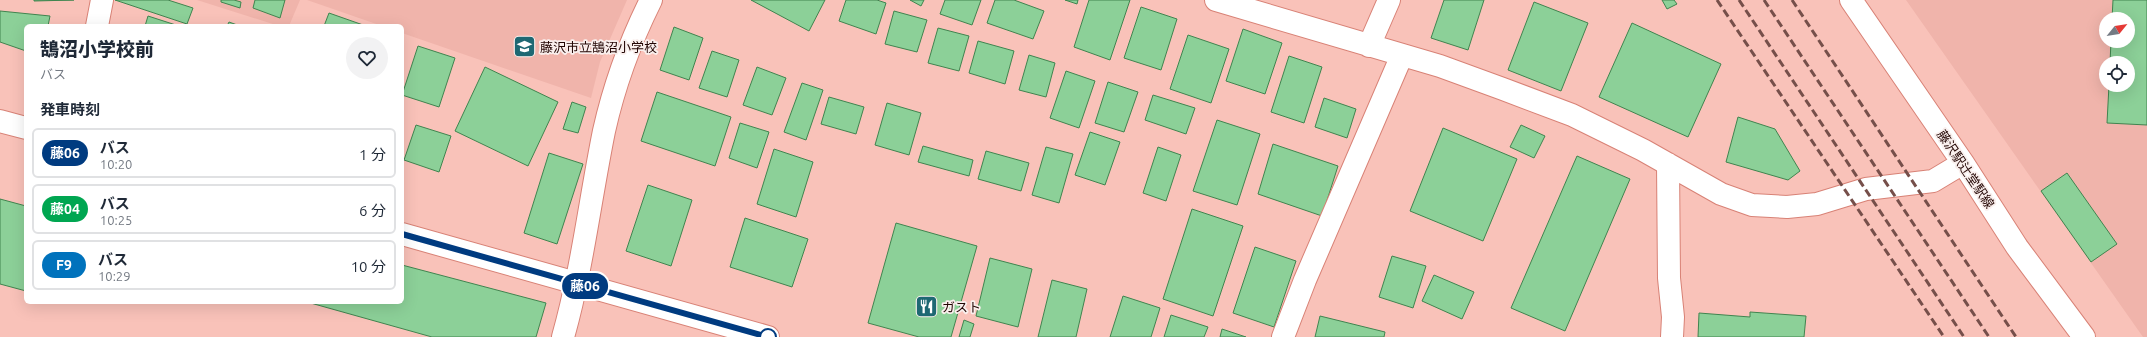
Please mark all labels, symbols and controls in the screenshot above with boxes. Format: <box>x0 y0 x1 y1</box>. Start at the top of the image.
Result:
north arrow <box>2099 12 2135 48</box>
map controls <box>2099 12 2135 92</box>
school or university icon: 藤沢市立鵠沼小学校 <box>512 34 538 60</box>
button: heart <box>346 37 388 79</box>
text: 鵠沼小学校前 <box>40 38 154 60</box>
place label: 藤沢市立鵠沼小学校 <box>540 40 657 54</box>
button: locate <box>2099 56 2135 92</box>
text: バス <box>40 67 66 81</box>
text: 発車時刻 <box>40 101 100 118</box>
street label: 藤沢駅辻堂駅線 <box>1935 127 1997 211</box>
text: バス <box>100 139 130 156</box>
text: 藤06 <box>50 145 80 161</box>
text: 1 分 <box>359 146 386 163</box>
text: 10:20 <box>100 157 132 171</box>
text: バス <box>100 195 130 212</box>
text: 藤04 <box>50 201 80 217</box>
text: 6 分 <box>359 202 386 219</box>
text: 10:25 <box>100 213 132 227</box>
text: バス <box>98 251 128 268</box>
text: F9 <box>56 257 72 273</box>
text: 10 分 <box>351 258 386 275</box>
text: 10:29 <box>98 269 131 283</box>
line badge: 藤06 <box>562 273 608 299</box>
text: 藤06 <box>570 278 600 294</box>
restaurant icon: ガスト <box>913 294 939 320</box>
place label: ガスト <box>942 300 981 314</box>
unlabelled marker <box>759 328 777 337</box>

